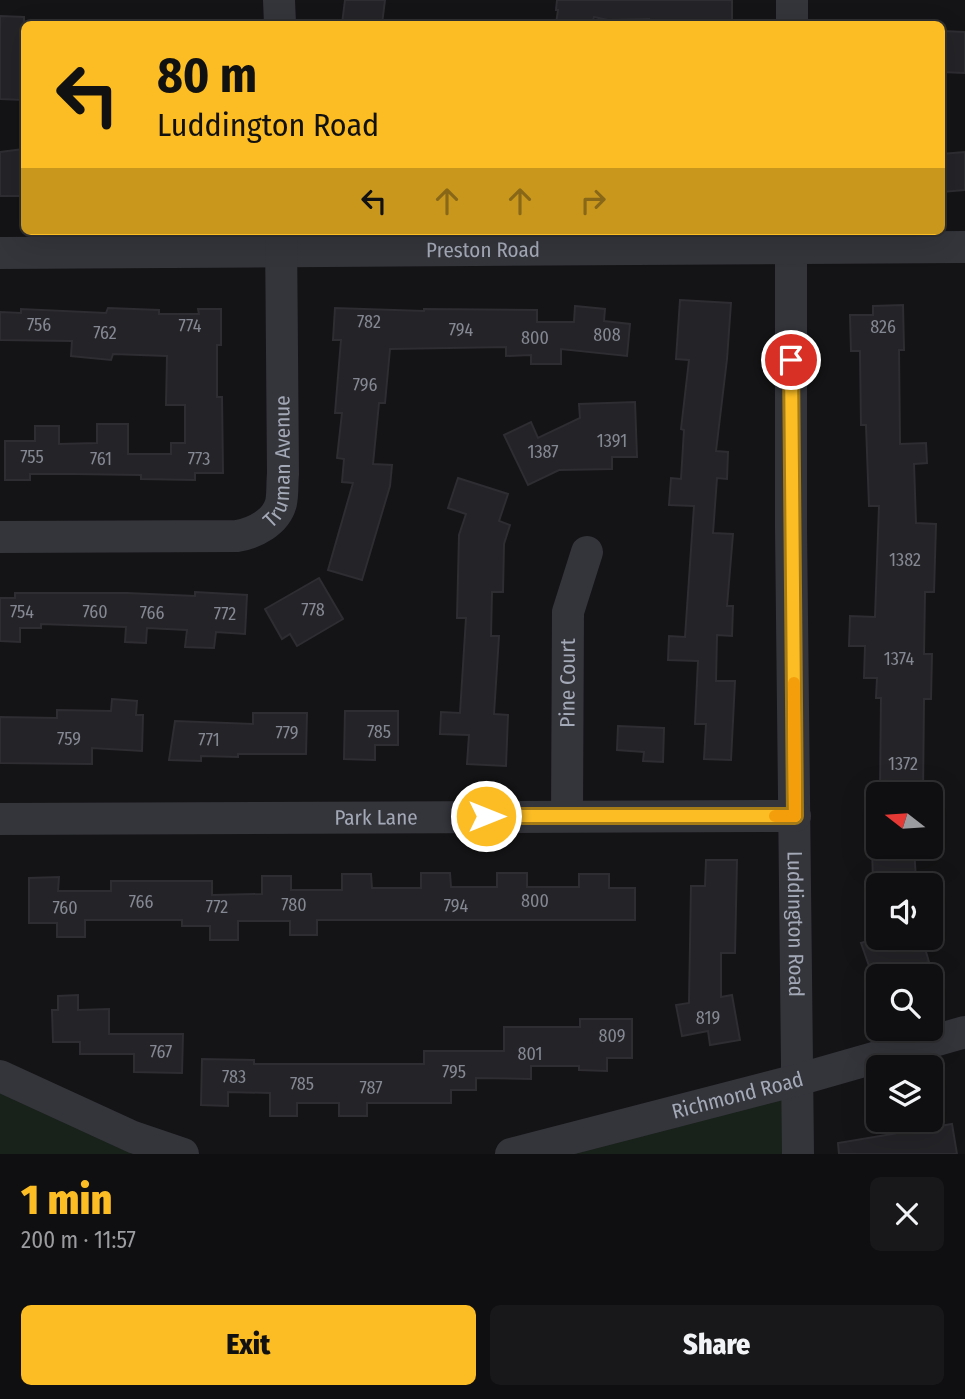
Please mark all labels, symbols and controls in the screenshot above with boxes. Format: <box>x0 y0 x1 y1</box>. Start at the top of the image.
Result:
text: 80 m <box>157 46 257 105</box>
icon: left <box>42 49 133 140</box>
text: Luddington Road <box>157 106 379 144</box>
icon: left <box>355 182 393 220</box>
icon: ahead <box>428 182 466 220</box>
icon: ahead <box>501 182 539 220</box>
icon: right <box>574 182 612 220</box>
street label: Preston Road <box>426 237 540 263</box>
house number: 782 <box>357 311 381 333</box>
house number: 756 <box>27 314 51 336</box>
house number: 774 <box>179 315 202 337</box>
house number: 826 <box>870 316 896 338</box>
house number: 794 <box>449 319 473 341</box>
house number: 762 <box>93 322 117 344</box>
house number: 808 <box>593 324 621 346</box>
house number: 800 <box>521 327 549 349</box>
pin <box>761 330 821 390</box>
icon: arrive <box>772 341 810 379</box>
house number: 796 <box>353 374 377 396</box>
street label: Truman Avenue <box>258 395 296 533</box>
house number: 1391 <box>597 430 627 452</box>
house number: 1387 <box>527 441 559 463</box>
house number: 755 <box>20 446 44 468</box>
house number: 761 <box>90 448 112 470</box>
house number: 773 <box>188 448 210 470</box>
house number: 1382 <box>889 549 921 571</box>
house number: 778 <box>301 599 325 621</box>
house number: 754 <box>10 601 34 623</box>
house number: 760 <box>82 601 108 623</box>
house number: 766 <box>140 602 164 624</box>
house number: 772 <box>214 603 236 625</box>
street label: Pine Court <box>554 638 581 728</box>
house number: 1374 <box>884 648 915 670</box>
house number: 785 <box>367 721 391 743</box>
house number: 779 <box>275 722 299 744</box>
house number: 759 <box>57 728 81 750</box>
house number: 771 <box>198 729 220 751</box>
house number: 1372 <box>888 753 918 775</box>
position arrow <box>449 779 523 853</box>
north arrow <box>866 782 943 859</box>
map controls <box>866 782 943 1132</box>
street label: Park Lane <box>334 804 418 831</box>
street label: Luddington Road <box>782 851 809 997</box>
button: sound <box>866 873 943 950</box>
house number: 800 <box>521 890 549 912</box>
house number: 766 <box>129 891 153 913</box>
house number: 780 <box>281 894 307 916</box>
house number: 794 <box>444 895 468 917</box>
house number: 772 <box>206 896 228 918</box>
house number: 760 <box>52 897 78 919</box>
button: search <box>866 964 943 1041</box>
house number: 819 <box>696 1007 720 1029</box>
house number: 809 <box>599 1025 625 1047</box>
house number: 767 <box>150 1041 172 1063</box>
house number: 801 <box>518 1043 542 1065</box>
button: layers <box>866 1055 943 1132</box>
house number: 795 <box>442 1061 466 1083</box>
house number: 783 <box>222 1066 246 1088</box>
street label: Richmond Road <box>669 1066 806 1125</box>
house number: 785 <box>290 1073 314 1095</box>
house number: 787 <box>359 1077 383 1099</box>
text: 1 min <box>21 1175 112 1225</box>
button: close <box>870 1177 944 1251</box>
text: 200 m · 11:57 <box>21 1226 136 1254</box>
button: Exit <box>21 1305 476 1385</box>
button: Share <box>490 1305 944 1385</box>

